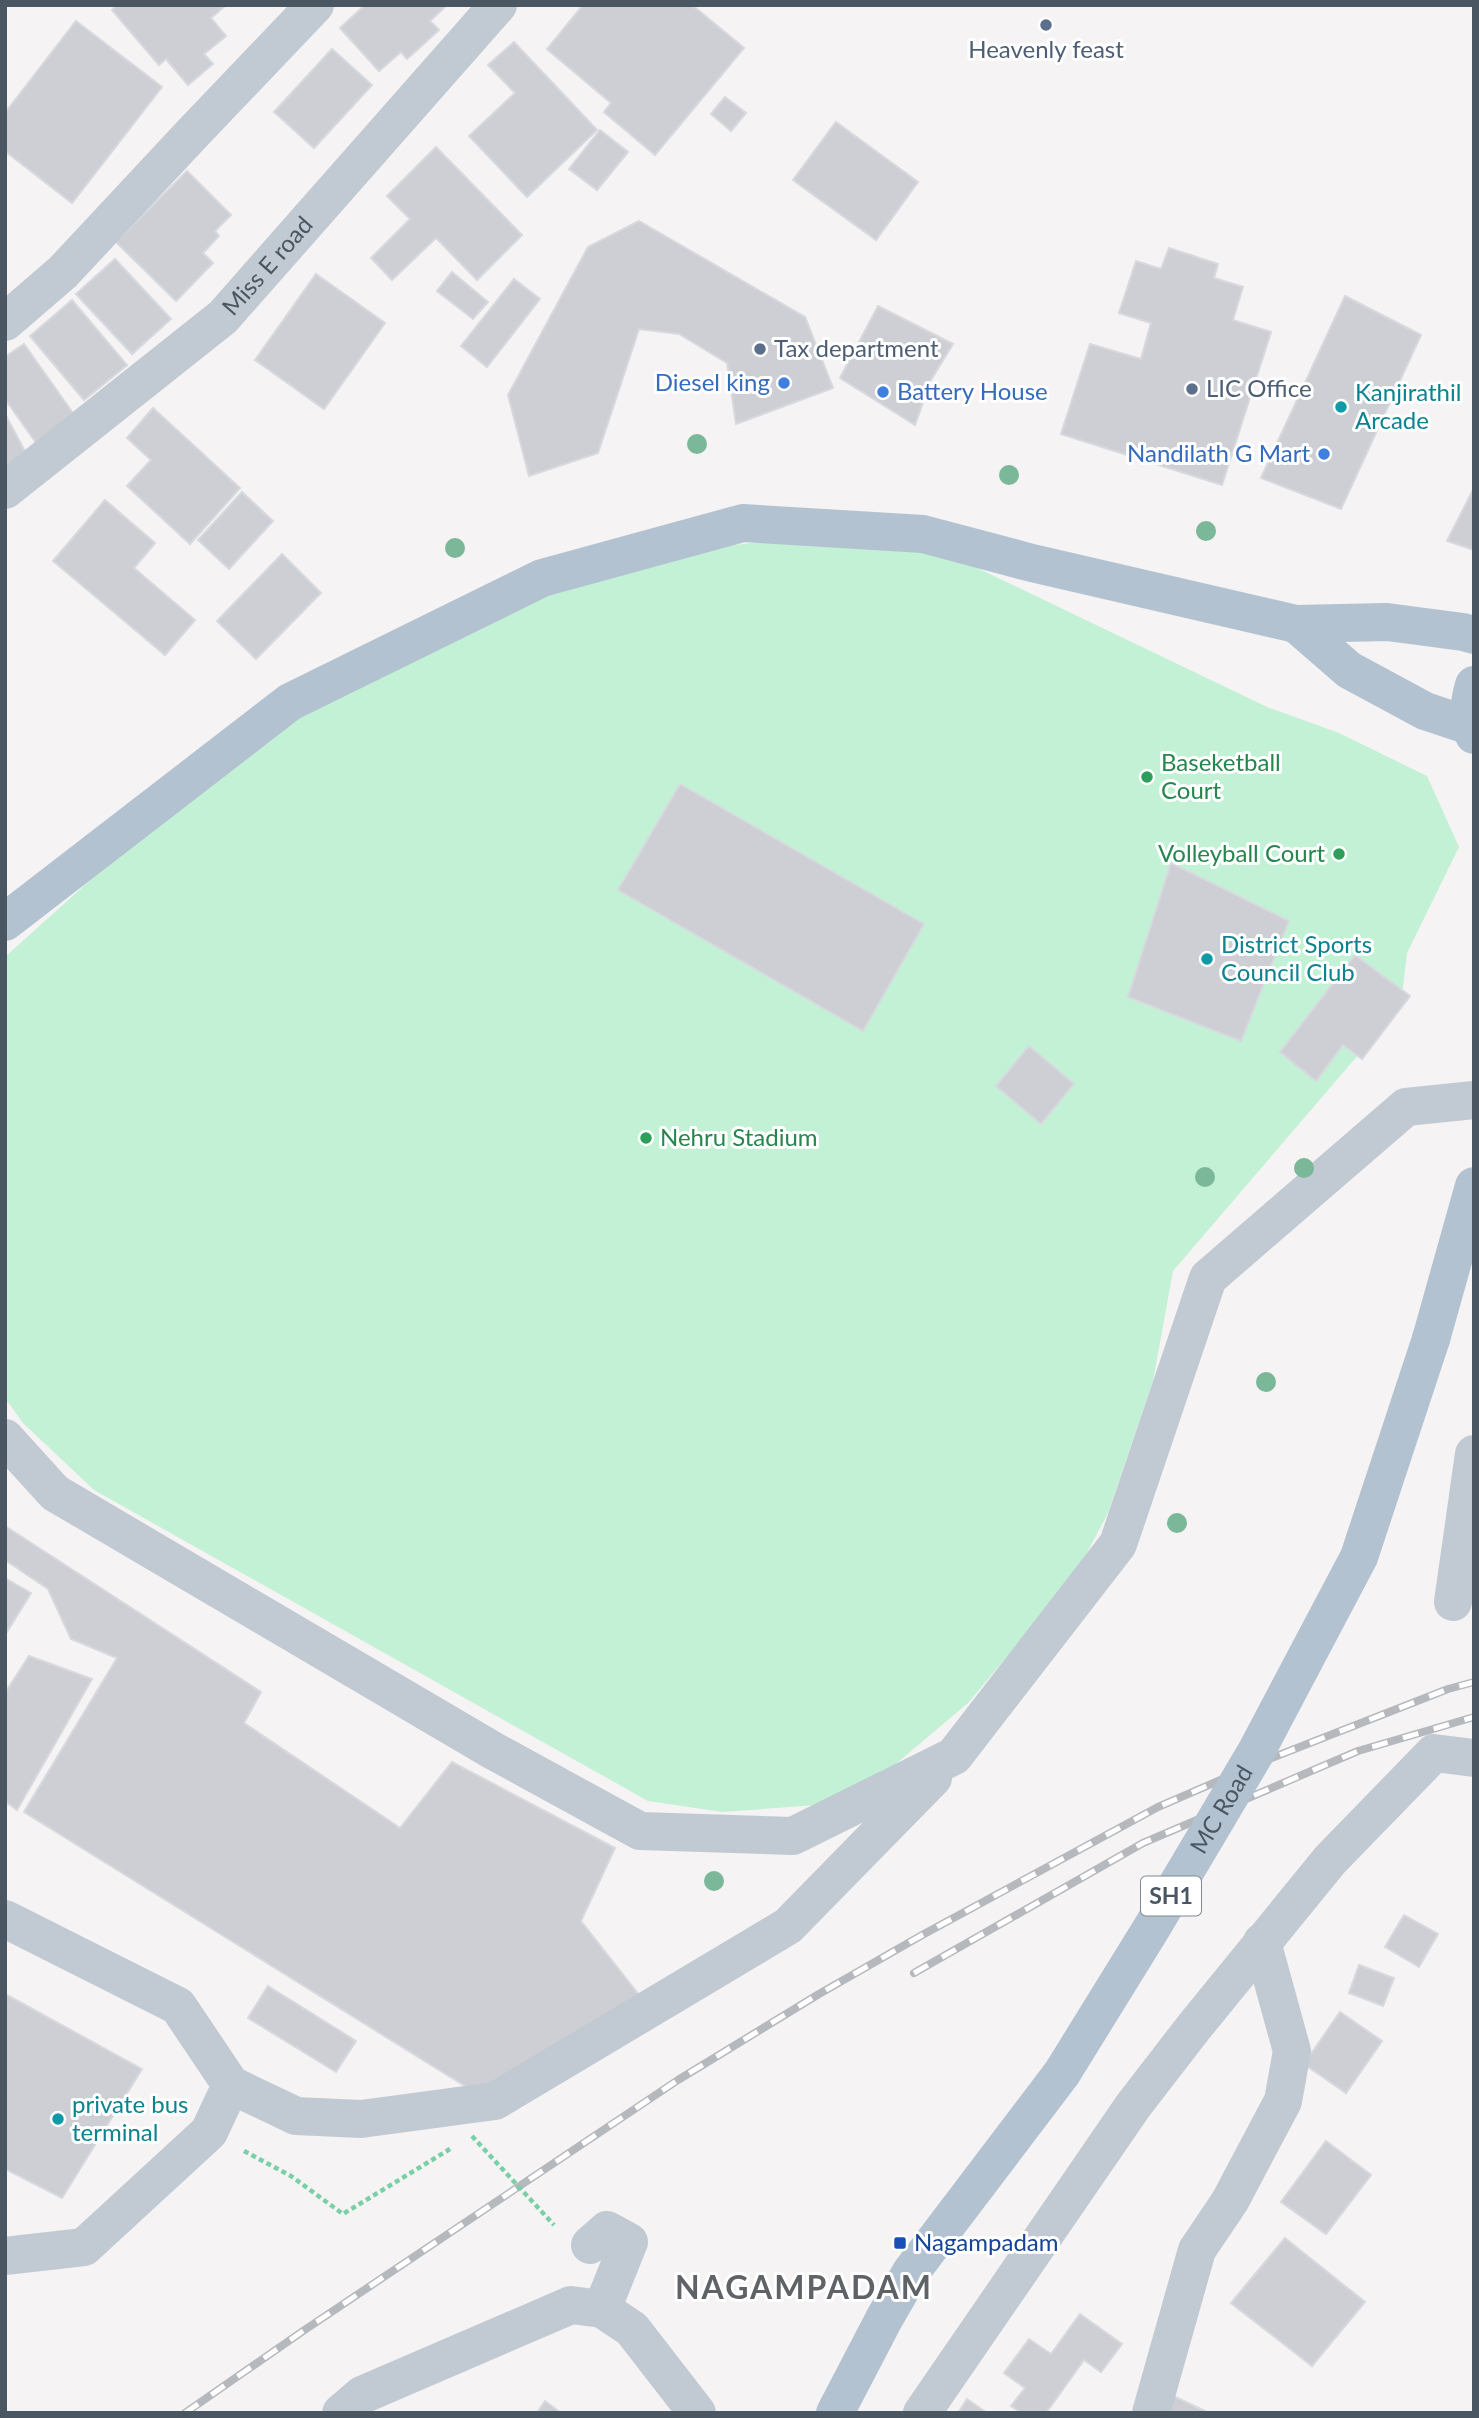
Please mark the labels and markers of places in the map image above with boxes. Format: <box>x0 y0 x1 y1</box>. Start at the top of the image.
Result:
marker: Heavenly feast <box>1038 17 1054 33</box>
place label: Heavenly feast <box>968 34 1124 63</box>
place label: Tax department <box>774 333 939 362</box>
marker: Tax department <box>752 341 768 357</box>
place label: Diesel king <box>655 367 770 396</box>
place label: LIC Office <box>1206 373 1312 402</box>
marker: Diesel king <box>776 375 792 391</box>
place label: Battery House <box>897 376 1048 405</box>
place label: Kanjirathil Arcade <box>1355 377 1461 434</box>
marker: LIC Office <box>1184 381 1200 397</box>
marker: Battery House <box>875 384 891 400</box>
marker: Kanjirathil Arcade <box>1333 399 1349 415</box>
place label: Nandilath G Mart <box>1127 438 1310 467</box>
marker: Nandilath G Mart <box>1316 446 1332 462</box>
place label: Baseketball Court <box>1161 747 1281 804</box>
marker: Baseketball Court <box>1139 769 1155 785</box>
place label: Volleyball Court <box>1158 838 1325 867</box>
marker: Volleyball Court <box>1331 846 1347 862</box>
place label: District Sports Council Club <box>1221 929 1372 986</box>
marker: District Sports Council Club <box>1199 951 1215 967</box>
place label: Nehru Stadium <box>660 1122 818 1151</box>
marker: Nehru Stadium <box>638 1130 654 1146</box>
place label: private bus terminal <box>72 2089 188 2146</box>
marker: private bus terminal <box>50 2111 66 2127</box>
place label: Nagampadam <box>914 2227 1059 2256</box>
marker: Nagampadam <box>892 2235 908 2251</box>

